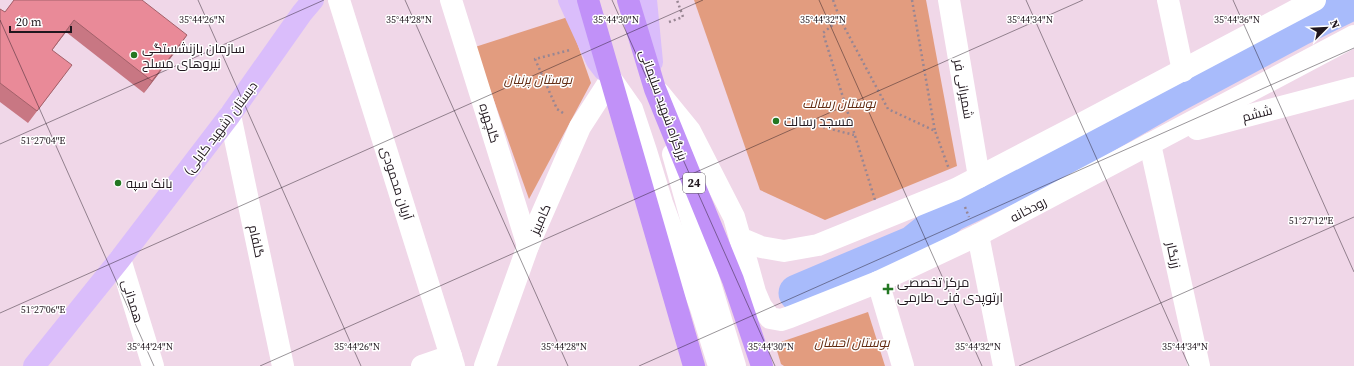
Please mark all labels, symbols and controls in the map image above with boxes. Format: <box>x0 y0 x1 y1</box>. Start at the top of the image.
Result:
scale bar <box>10 8 71 34</box>
north arrow <box>1306 8 1346 48</box>
text: 35°44'26"N <box>179 13 225 26</box>
text: 35°44'28"N <box>386 13 432 26</box>
text: 35°44'30"N <box>593 13 639 26</box>
text: 35°44'32"N <box>800 13 846 26</box>
text: 35°44'34"N <box>1007 13 1053 26</box>
text: 35°44'36"N <box>1214 13 1260 26</box>
text: 20 m <box>16 14 42 30</box>
text: N <box>1326 17 1343 31</box>
place label: سازمان بازنشستگی نیروهای مسلح <box>142 40 245 72</box>
street label: بزرگراه شهید سلیمانی <box>636 47 692 163</box>
marker: سازمان بازنشستگی نیروهای مسلح <box>129 50 139 60</box>
street label: شمیرانی فر <box>950 57 977 120</box>
park label: بوستان پرنیان <box>504 71 574 88</box>
street label: دبستان (شهید کابلی) <box>180 78 261 179</box>
park label: بوستان رسالت <box>802 95 877 112</box>
street label: گلچهره <box>474 101 504 145</box>
street label: ششم <box>1240 101 1274 127</box>
place label: مسجد رسالت <box>784 113 854 130</box>
marker: مسجد رسالت <box>771 116 781 126</box>
text: 51°27'04"E <box>21 134 65 147</box>
street label: آریان محمودی <box>377 144 417 223</box>
road number: 24 <box>683 173 705 193</box>
place label: بانک سپه <box>126 175 173 192</box>
marker: بانک سپه <box>113 178 123 188</box>
street label: رودخانه <box>1007 193 1049 226</box>
street label: کامبیز <box>526 201 555 238</box>
text: 51°27'12"E <box>1289 214 1333 227</box>
street label: گلفام <box>244 223 268 259</box>
street label: زرنگار <box>1162 239 1185 270</box>
place label: مرکز تخصصی ارتوپدی فنی طارمی <box>897 274 1003 307</box>
street label: همدانی <box>118 277 147 325</box>
marker: مرکز تخصصی ارتوپدی فنی طارمی <box>882 283 894 295</box>
text: 51°27'06"E <box>21 303 65 316</box>
park label: بوستان احسان <box>814 334 891 351</box>
text: 35°44'24"N <box>127 340 173 353</box>
text: 35°44'26"N <box>334 340 380 353</box>
text: 35°44'28"N <box>541 340 587 353</box>
text: 35°44'30"N <box>748 340 794 353</box>
text: 35°44'32"N <box>955 340 1001 353</box>
text: 35°44'34"N <box>1162 340 1208 353</box>

